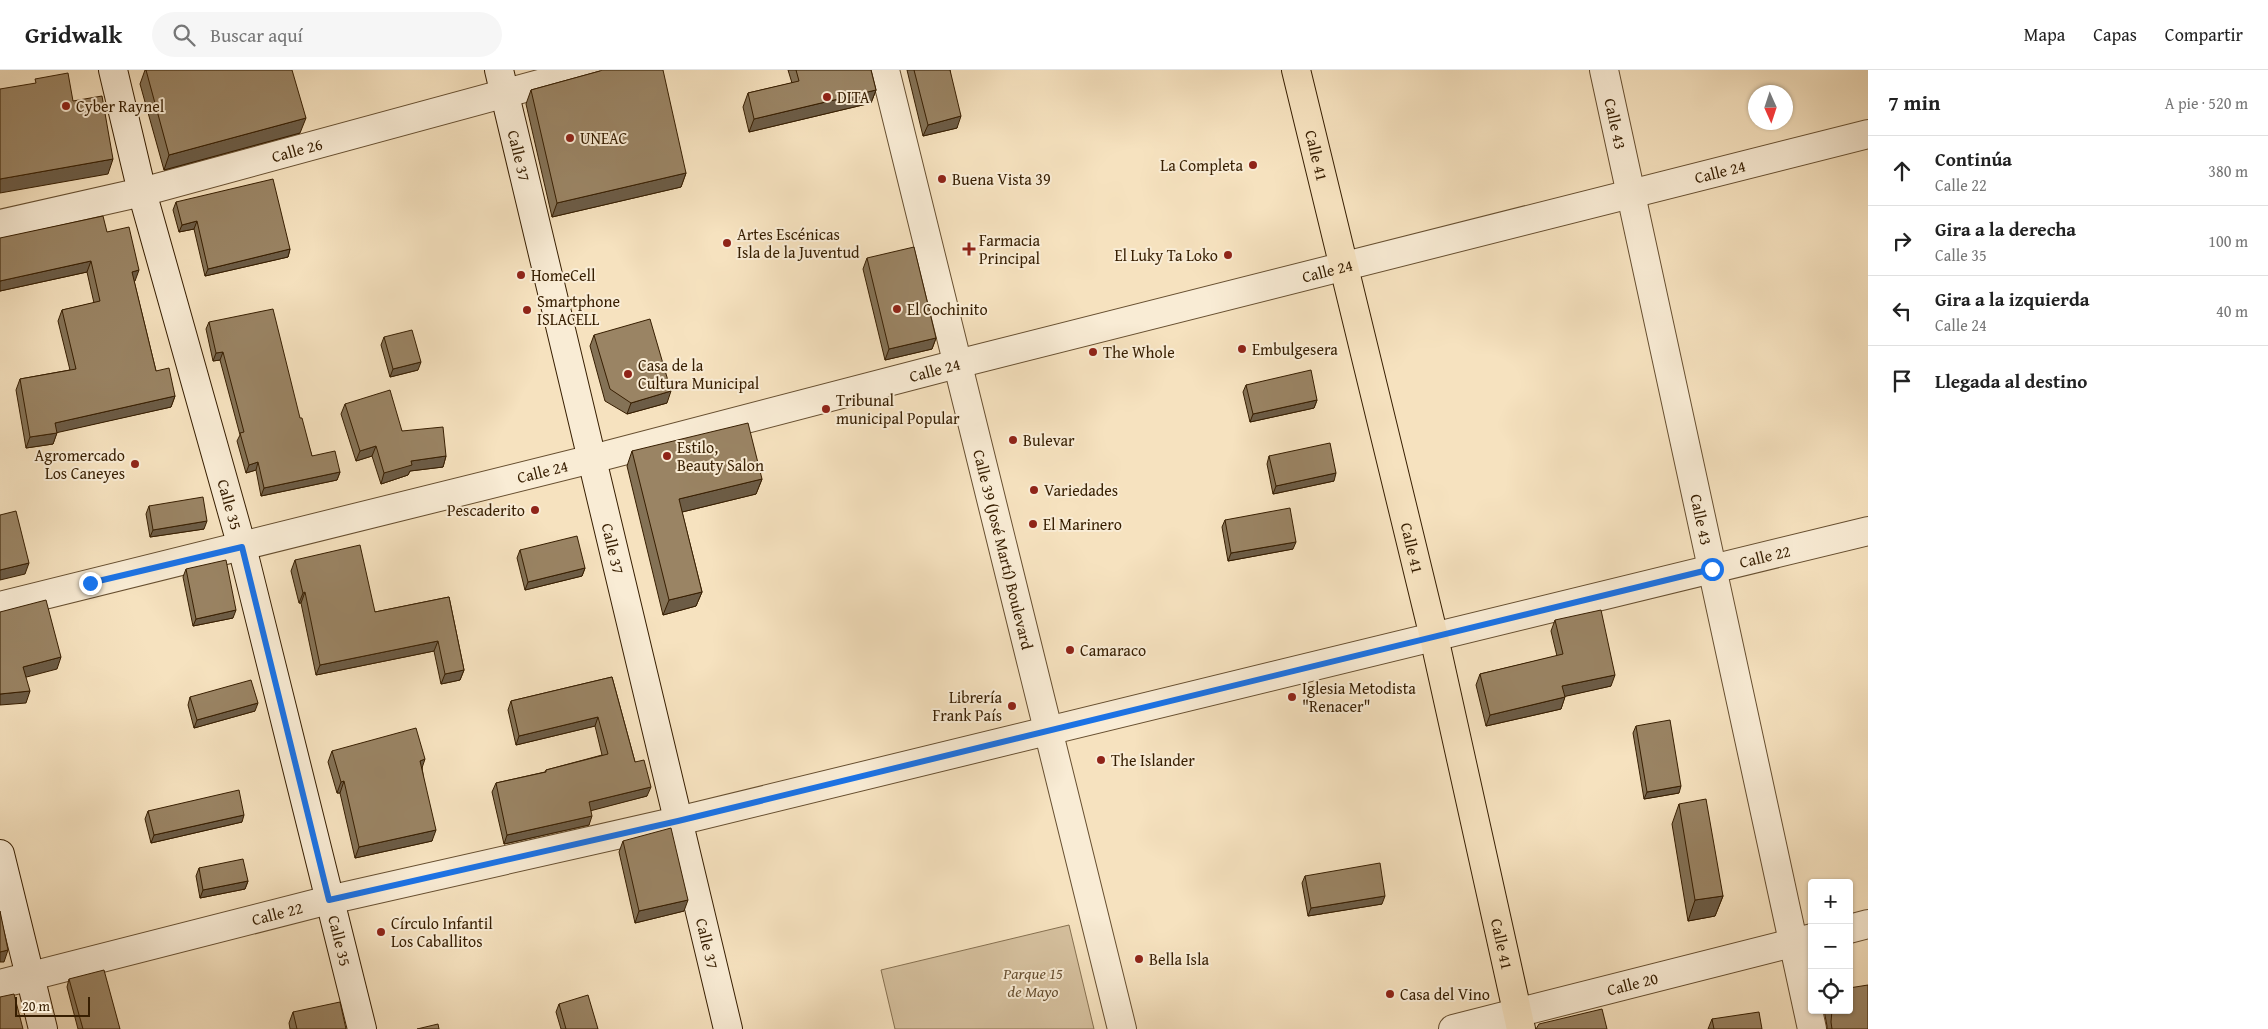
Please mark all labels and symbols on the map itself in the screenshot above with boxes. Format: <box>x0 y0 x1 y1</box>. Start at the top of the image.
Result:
place label: DITA <box>837 85 870 109</box>
north arrow <box>1748 85 1793 130</box>
marker: DITA <box>821 91 833 103</box>
place label: Cyber Raynel <box>76 94 165 118</box>
street label: Calle 43 <box>1598 96 1633 152</box>
marker: Cyber Raynel <box>60 100 72 112</box>
place label: UNEAC <box>580 126 628 150</box>
street label: Calle 37 <box>502 128 537 184</box>
street label: Calle 41 <box>1299 128 1335 183</box>
street label: Calle 26 <box>269 131 325 168</box>
marker: UNEAC <box>564 132 576 144</box>
place label: La Completa <box>1160 153 1243 177</box>
street label: Calle 24 <box>1692 153 1748 189</box>
marker: La Completa <box>1247 159 1259 171</box>
place label: Buena Vista 39 <box>952 167 1051 191</box>
marker: Buena Vista 39 <box>936 173 948 185</box>
place label: Artes Escénicas Isla de la Juventud <box>737 222 860 264</box>
place label: Farmacia Principal <box>979 228 1041 270</box>
marker: Artes Escénicas Isla de la Juventud <box>721 237 733 249</box>
marker: Farmacia Principal <box>963 243 975 255</box>
place label: El Luky Ta Loko <box>1114 243 1218 267</box>
marker: El Luky Ta Loko <box>1222 249 1234 261</box>
street label: Calle 24 <box>1299 252 1356 288</box>
place label: HomeCell <box>531 263 596 287</box>
marker: HomeCell <box>515 269 527 281</box>
place label: Smartphone ISLACELL <box>537 289 620 331</box>
place label: El Cochinito <box>907 297 988 321</box>
marker: El Cochinito <box>891 303 903 315</box>
marker: Smartphone ISLACELL <box>521 304 533 316</box>
place label: Embulgesera <box>1252 337 1338 361</box>
place label: The Whole <box>1103 340 1175 364</box>
marker: Embulgesera <box>1236 343 1248 355</box>
marker: The Whole <box>1087 346 1099 358</box>
street label: Calle 24 <box>907 352 963 388</box>
place label: Casa de la Cultura Municipal <box>638 353 760 395</box>
marker: Casa de la Cultura Municipal <box>622 368 634 380</box>
place label: Tribunal municipal Popular <box>836 388 960 430</box>
marker: Tribunal municipal Popular <box>820 403 832 415</box>
place label: Bulevar <box>1023 428 1075 452</box>
marker: Bulevar <box>1007 434 1019 446</box>
place label: Estilo, Beauty Salon <box>677 435 764 477</box>
place label: Agromercado Los Caneyes <box>35 443 125 485</box>
street label: Calle 39 (José Martí) Boulevard <box>967 447 1040 653</box>
marker: Estilo, Beauty Salon <box>661 450 673 462</box>
street label: Calle 24 <box>515 453 571 489</box>
marker: Agromercado Los Caneyes <box>129 458 141 470</box>
street label: Calle 35 <box>211 476 249 533</box>
place label: Variedades <box>1044 478 1118 502</box>
marker: Variedades <box>1028 484 1040 496</box>
street label: Calle 43 <box>1684 492 1719 547</box>
place label: Pescaderito <box>447 498 525 522</box>
marker: Pescaderito <box>529 504 541 516</box>
place label: El Marinero <box>1043 512 1122 536</box>
marker: El Marinero <box>1027 518 1039 530</box>
street label: Calle 41 <box>1395 520 1430 576</box>
street label: Calle 37 <box>596 521 631 577</box>
street label: Calle 22 <box>1737 538 1793 574</box>
route start <box>1701 558 1724 581</box>
route end <box>79 572 102 595</box>
place label: Camaraco <box>1080 638 1146 662</box>
marker: Camaraco <box>1064 644 1076 656</box>
place label: Iglesia Metodista "Renacer" <box>1302 676 1416 718</box>
place label: Librería Frank País <box>933 685 1002 727</box>
marker: Iglesia Metodista "Renacer" <box>1286 691 1298 703</box>
marker: Librería Frank País <box>1006 700 1018 712</box>
place label: The Islander <box>1111 748 1195 772</box>
marker: The Islander <box>1095 754 1107 766</box>
street label: Calle 22 <box>249 895 305 931</box>
place label: Círculo Infantil Los Caballitos <box>391 911 493 953</box>
street label: Calle 35 <box>322 913 358 969</box>
street label: Calle 37 <box>690 916 725 972</box>
street label: Calle 41 <box>1485 916 1519 972</box>
marker: Círculo Infantil Los Caballitos <box>375 926 387 938</box>
place label: Bella Isla <box>1149 947 1209 971</box>
marker: Bella Isla <box>1133 953 1145 965</box>
park label: Parque 15 de Mayo <box>1002 961 1063 1003</box>
street label: Calle 20 <box>1604 965 1661 1002</box>
place label: Casa del Vino <box>1400 982 1490 1006</box>
marker: Casa del Vino <box>1384 988 1396 1000</box>
scale bar <box>15 994 90 1017</box>

